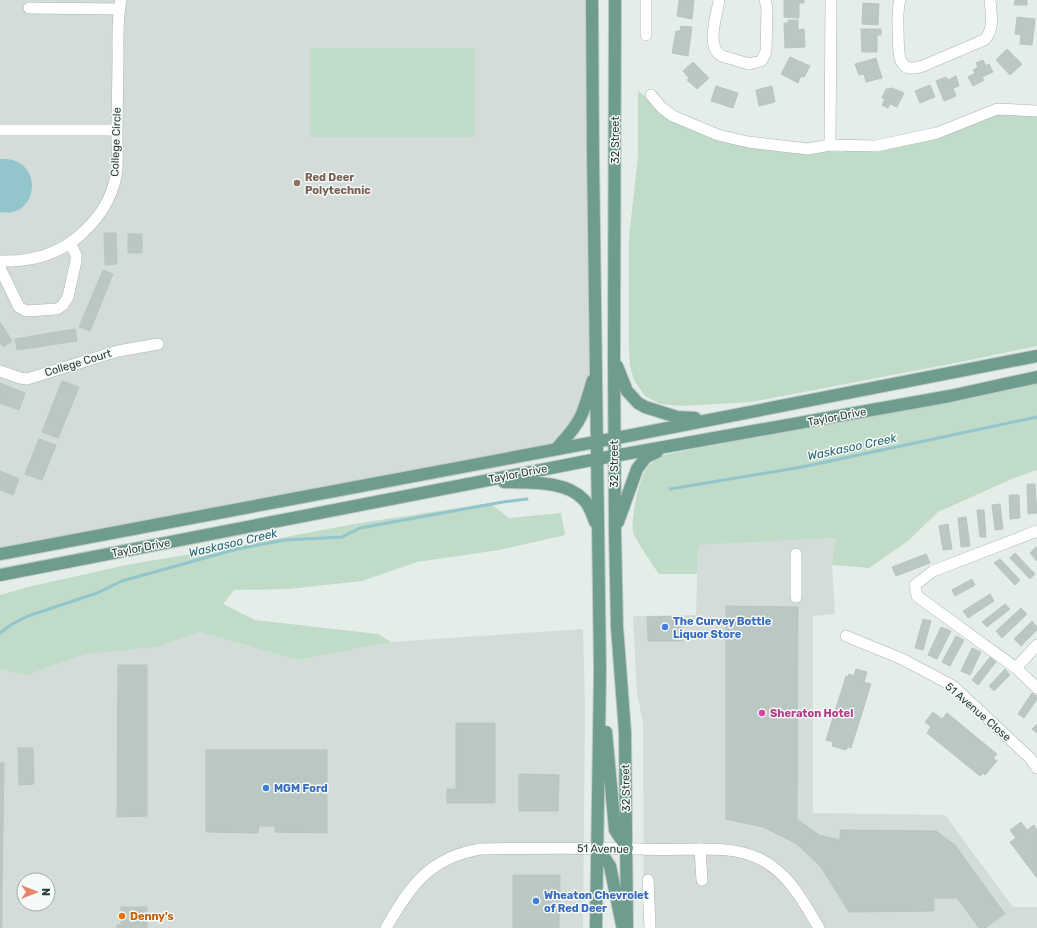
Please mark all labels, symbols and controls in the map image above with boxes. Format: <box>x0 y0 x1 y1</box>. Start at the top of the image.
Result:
street label: College Circle <box>108 107 124 177</box>
street label: 32 Street <box>609 116 622 164</box>
place label: Red Deer Polytechnic <box>305 171 371 197</box>
marker: Red Deer Polytechnic <box>292 178 302 188</box>
street label: College Court <box>43 346 114 379</box>
street label: Taylor Drive <box>807 405 867 429</box>
water label: Waskasoo Creek <box>806 431 899 463</box>
street label: 32 Street <box>608 440 621 488</box>
street label: Taylor Drive <box>488 462 548 486</box>
water label: Waskasoo Creek <box>187 526 280 560</box>
street label: Taylor Drive <box>111 536 171 560</box>
place label: The Curvey Bottle Liquor Store <box>673 615 772 641</box>
marker: The Curvey Bottle Liquor Store <box>660 622 670 632</box>
street label: 51 Avenue Close <box>942 680 1014 744</box>
place label: Sheraton Hotel <box>770 707 853 720</box>
marker: Sheraton Hotel <box>757 708 767 718</box>
street label: 32 Street <box>619 763 633 812</box>
place label: MGM Ford <box>274 782 328 795</box>
marker: MGM Ford <box>261 783 271 793</box>
street label: 51 Avenue <box>577 842 629 856</box>
north arrow <box>16 872 56 912</box>
text: N <box>39 888 52 896</box>
place label: Wheaton Chevrolet of Red Deer <box>544 889 649 915</box>
marker: Wheaton Chevrolet of Red Deer <box>531 896 541 906</box>
place label: Denny's <box>130 910 173 923</box>
marker: Denny's <box>117 911 127 921</box>

